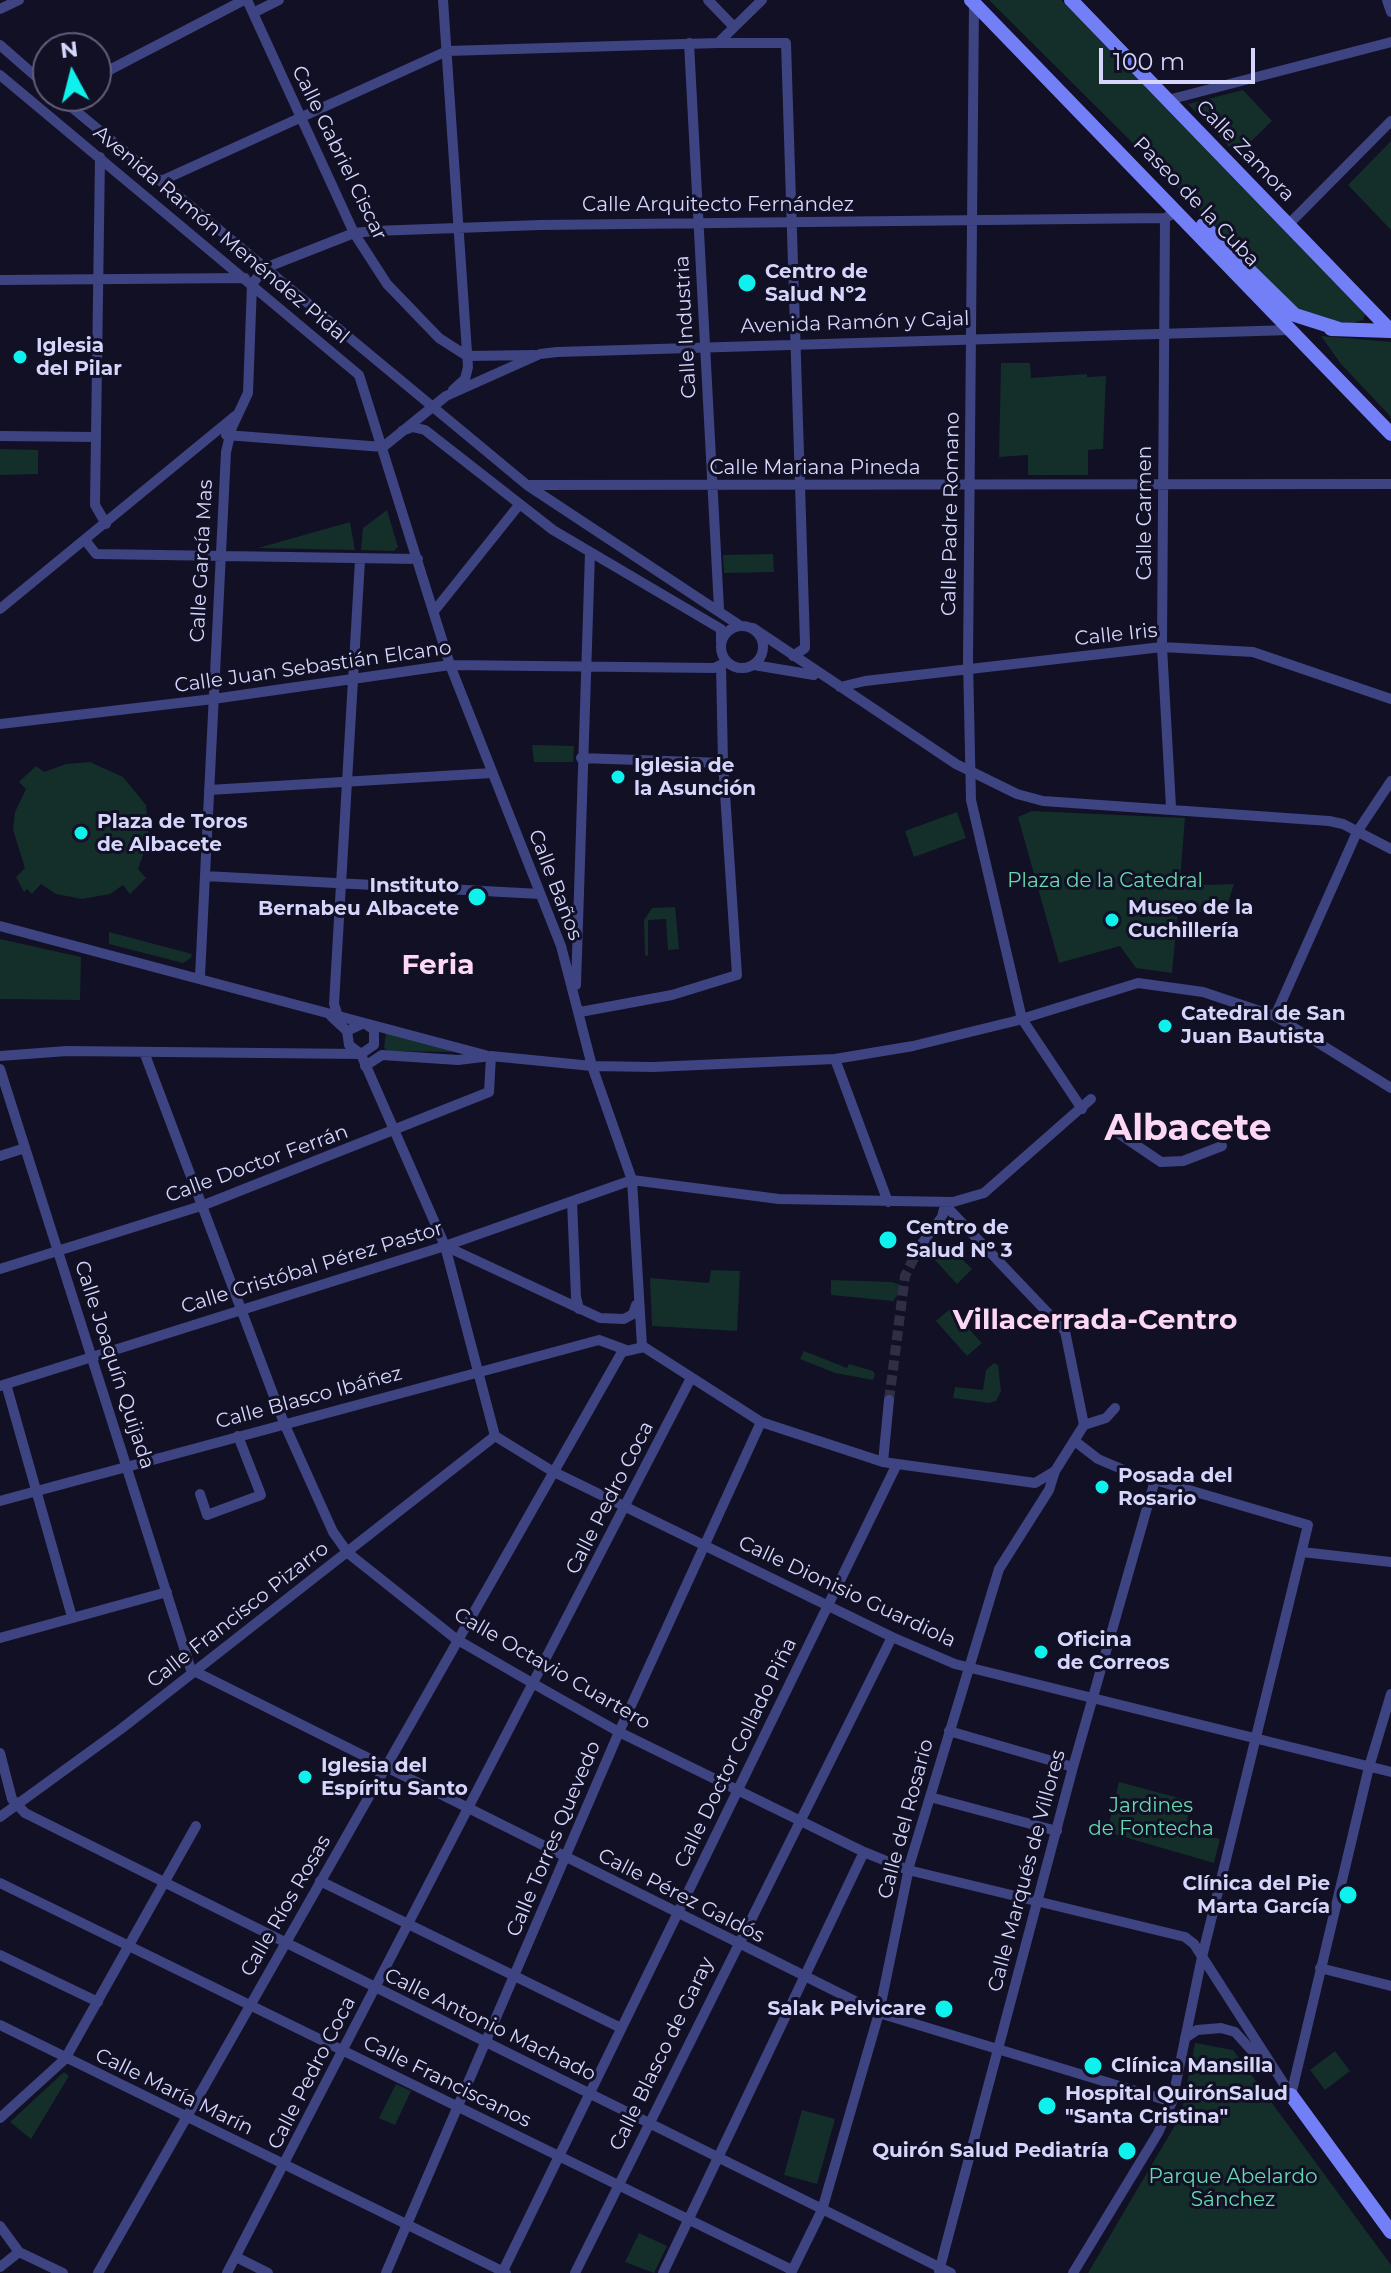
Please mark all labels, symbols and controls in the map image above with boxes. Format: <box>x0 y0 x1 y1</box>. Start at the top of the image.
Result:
north arrow <box>32 32 112 112</box>
scale bar <box>1103 32 1259 82</box>
text: N <box>59 35 80 64</box>
text: 100 m <box>1113 47 1185 76</box>
street label: Calle Gabriel Ciscar <box>286 62 392 244</box>
street label: Calle Zamora <box>1191 95 1299 207</box>
street label: Avenida Ramón Menéndez Pidal <box>88 121 354 349</box>
street label: Paseo de la Cuba <box>1128 132 1264 272</box>
street label: Calle Arquitecto Fernández <box>582 193 854 217</box>
street label: Calle Industria <box>670 255 702 399</box>
place label: Centro de Salud Nº2 <box>765 260 868 307</box>
marker: Centro de Salud Nº2 <box>736 272 758 294</box>
street label: Avenida Ramón y Cajal <box>740 307 970 339</box>
place label: Iglesia del Pilar <box>36 334 122 381</box>
marker: Iglesia del Pilar <box>11 348 29 366</box>
street label: Calle Padre Romano <box>937 412 965 616</box>
street label: Calle Carmen <box>1133 446 1157 580</box>
street label: Calle Mariana Pineda <box>709 456 921 480</box>
street label: Calle García Mas <box>186 479 218 643</box>
street label: Calle Iris <box>1073 619 1159 651</box>
street label: Calle Juan Sebastián Elcano <box>173 636 453 698</box>
place label: Iglesia de la Asunción <box>634 754 756 801</box>
marker: Iglesia de la Asunción <box>609 768 627 786</box>
place label: Plaza de Toros de Albacete <box>97 810 248 857</box>
marker: Plaza de Toros de Albacete <box>72 824 90 842</box>
street label: Calle Baños <box>523 826 587 944</box>
park label: Plaza de la Catedral <box>1007 869 1203 893</box>
place label: Instituto Bernabeu Albacete <box>258 874 459 921</box>
marker: Instituto Bernabeu Albacete <box>466 886 488 908</box>
place label: Museo de la Cuchillería <box>1128 896 1253 943</box>
marker: Museo de la Cuchillería <box>1103 911 1121 929</box>
district label: Feria <box>402 949 474 983</box>
place label: Catedral de San Juan Bautista <box>1181 1002 1345 1049</box>
marker: Catedral de San Juan Bautista <box>1156 1017 1174 1035</box>
district label: Albacete <box>1105 1107 1271 1151</box>
street label: Calle Doctor Ferrán <box>162 1120 352 1208</box>
place label: Centro de Salud Nº 3 <box>906 1216 1013 1263</box>
street label: Calle Cristóbal Pérez Pastor <box>178 1217 446 1319</box>
marker: Centro de Salud Nº 3 <box>877 1229 899 1251</box>
street label: Calle Joaquín Quijada <box>69 1258 159 1472</box>
district label: Villacerrada-Centro <box>953 1304 1237 1338</box>
street label: Calle Blasco Ibáñez <box>213 1362 405 1434</box>
street label: Calle Pedro Coca <box>561 1417 659 1579</box>
place label: Posada del Rosario <box>1118 1464 1233 1511</box>
marker: Posada del Rosario <box>1093 1478 1111 1496</box>
street label: Calle Dionisio Guardiola <box>734 1531 960 1653</box>
street label: Calle Francisco Pizarro <box>142 1537 334 1693</box>
street label: Calle Octavio Cuartero <box>449 1603 655 1735</box>
place label: Oficina de Correos <box>1057 1628 1170 1675</box>
street label: Calle Doctor Collado Piña <box>670 1634 802 1872</box>
marker: Oficina de Correos <box>1032 1643 1050 1661</box>
street label: Calle del Rosario <box>873 1736 939 1902</box>
street label: Calle Torres Quevedo <box>502 1737 606 1941</box>
street label: Calle Marqués de Villores <box>983 1747 1071 1995</box>
place label: Iglesia del Espíritu Santo <box>321 1754 468 1801</box>
marker: Iglesia del Espíritu Santo <box>296 1768 314 1786</box>
park label: Jardines de Fontecha <box>1088 1794 1214 1841</box>
street label: Calle Ríos Rosas <box>236 1831 336 1981</box>
street label: Calle Pérez Galdós <box>594 1844 768 1948</box>
place label: Clínica del Pie Marta García <box>1182 1872 1330 1919</box>
marker: Clínica del Pie Marta García <box>1337 1884 1359 1906</box>
street label: Calle Blasco de Garay <box>605 1953 719 2155</box>
street label: Calle Antonio Machado <box>380 1963 600 2087</box>
street label: Calle Pedro Coca <box>263 1992 361 2154</box>
place label: Salak Pelvicare <box>768 1997 926 2021</box>
marker: Salak Pelvicare <box>933 1998 955 2020</box>
street label: Calle Franciscanos <box>359 2031 535 2133</box>
street label: Calle María Marín <box>91 2043 257 2141</box>
place label: Clínica Mansilla <box>1111 2054 1273 2078</box>
marker: Clínica Mansilla <box>1082 2055 1104 2077</box>
place label: Hospital QuirónSalud "Santa Cristina" <box>1065 2082 1288 2129</box>
marker: Hospital QuirónSalud "Santa Cristina" <box>1036 2095 1058 2117</box>
place label: Quirón Salud Pediatría <box>872 2139 1109 2163</box>
marker: Quirón Salud Pediatría <box>1116 2140 1138 2162</box>
park label: Parque Abelardo Sánchez <box>1149 2165 1317 2212</box>

